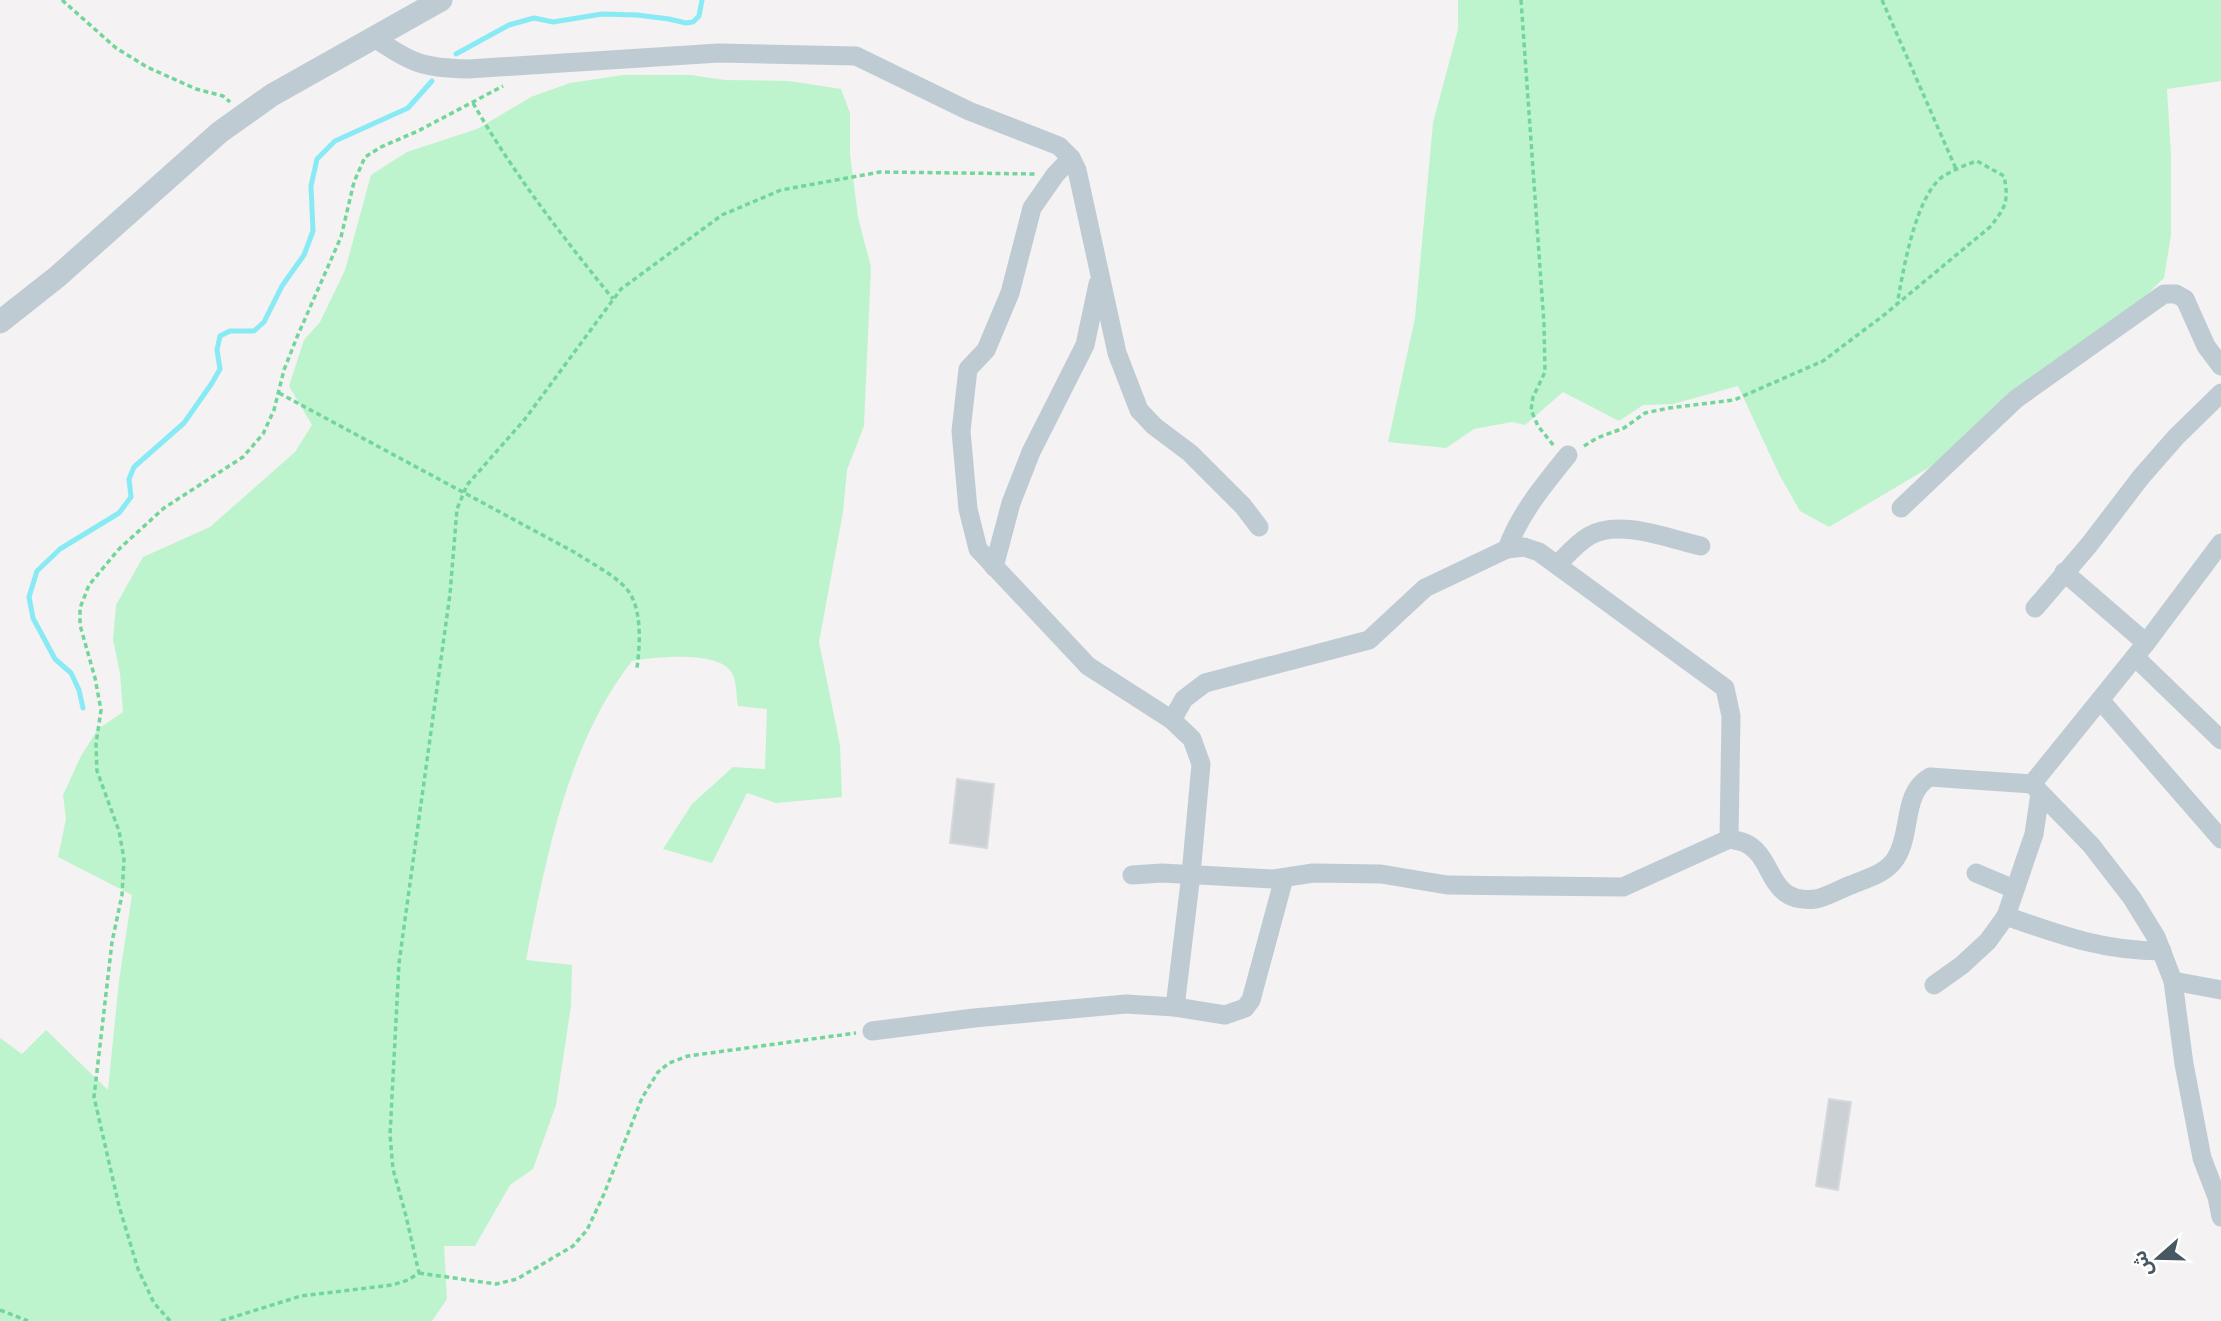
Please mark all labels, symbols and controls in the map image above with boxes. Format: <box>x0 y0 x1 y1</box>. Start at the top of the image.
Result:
north arrow <box>2123 1223 2193 1293</box>
text: ش <box>2126 1247 2159 1280</box>

